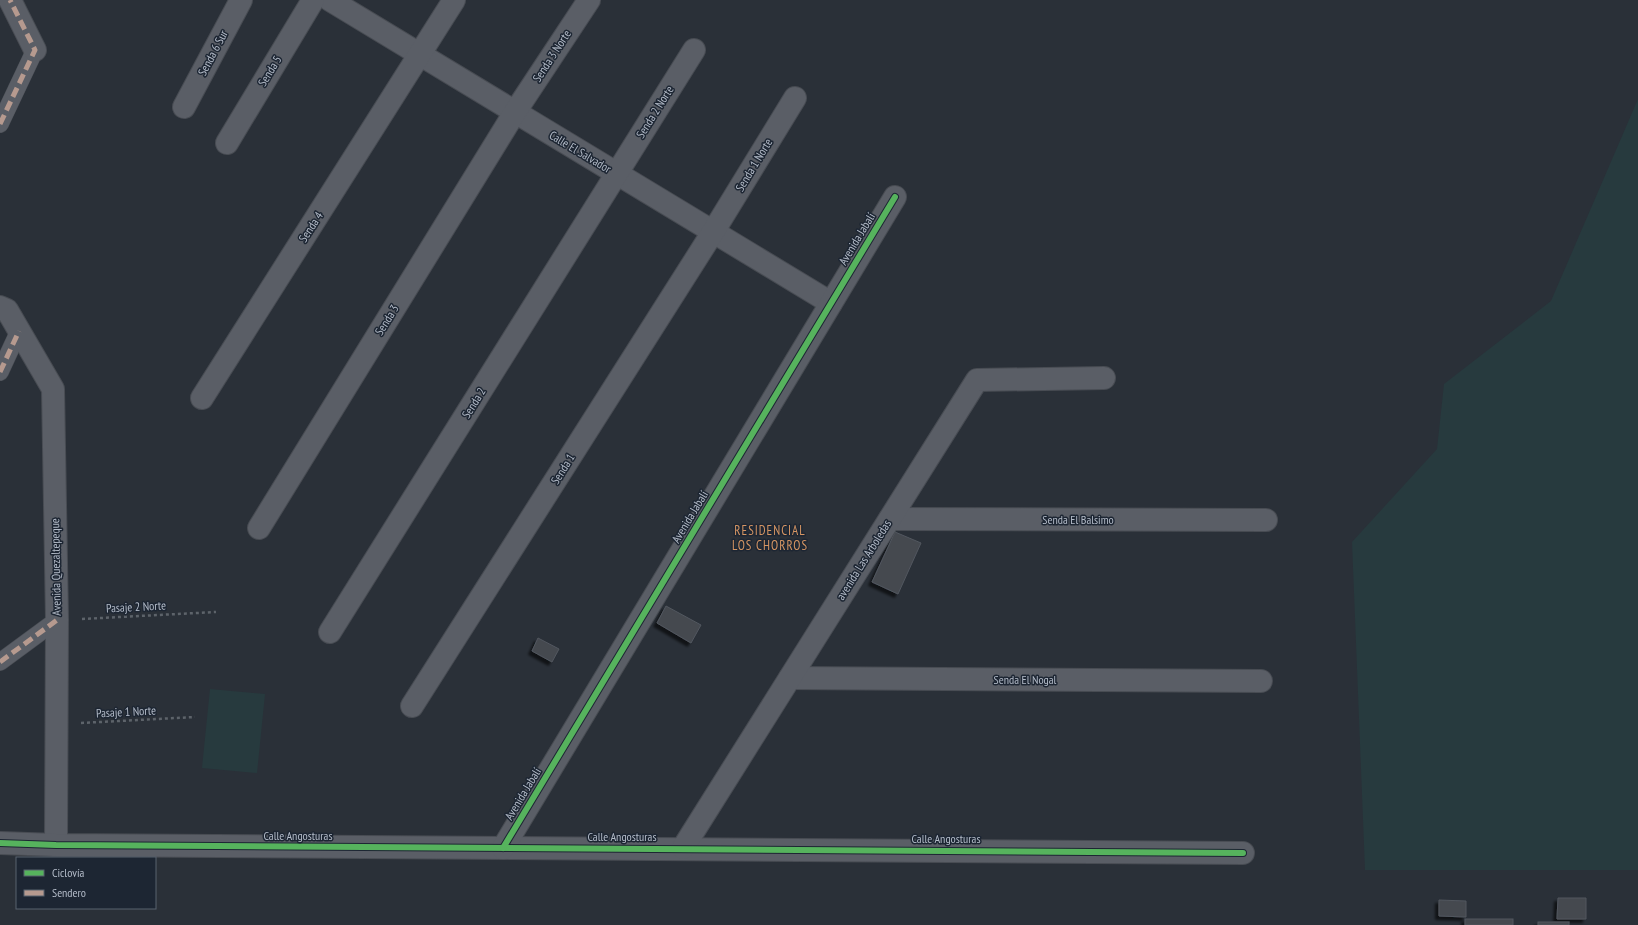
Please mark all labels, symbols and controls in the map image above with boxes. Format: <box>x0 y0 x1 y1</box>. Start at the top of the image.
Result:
street label: Senda 6 Sur <box>194 27 231 78</box>
street label: Senda 3 Norte <box>529 27 574 85</box>
street label: Senda 5 <box>255 53 285 89</box>
street label: Senda 2 Norte <box>633 83 677 141</box>
street label: Calle El Salvador <box>547 127 615 176</box>
street label: Senda 1 Norte <box>732 135 775 194</box>
street label: Senda 4 <box>295 208 326 245</box>
street label: Avenida Jabalí <box>835 210 878 268</box>
street label: Senda 3 <box>371 302 402 338</box>
street label: Senda 2 <box>458 385 489 421</box>
street label: Senda 1 <box>547 451 578 487</box>
street label: Avenida Jabalí <box>668 488 711 546</box>
street label: Senda El Balsimo <box>1042 512 1114 527</box>
street label: avenida Las Arboledas <box>833 517 894 603</box>
street label: Avenida Quezaltepeque <box>47 518 64 616</box>
district label: RESIDENCIAL LOS CHORROS <box>732 522 808 554</box>
street label: Pasaje 2 Norte <box>106 597 166 616</box>
street label: Senda El Nogal <box>994 672 1057 687</box>
street label: Pasaje 1 Norte <box>96 702 156 721</box>
street label: Avenida Jabalí <box>501 765 544 823</box>
street label: Calle Angosturas <box>264 828 332 843</box>
street label: Calle Angosturas <box>588 829 656 844</box>
street label: Calle Angosturas <box>912 831 980 846</box>
legend <box>16 857 156 909</box>
text: Ciclovía <box>52 865 84 880</box>
text: Sendero <box>52 885 86 900</box>

